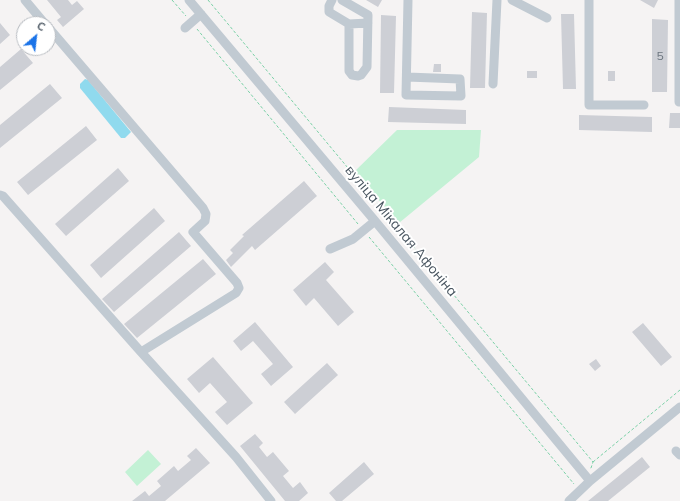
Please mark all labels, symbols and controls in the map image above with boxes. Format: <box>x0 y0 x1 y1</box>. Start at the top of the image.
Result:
north arrow <box>16 16 56 56</box>
text: С <box>35 18 48 34</box>
house number: 5 <box>656 49 664 63</box>
street label: вуліца Мікалая Афоніна <box>341 162 461 300</box>

